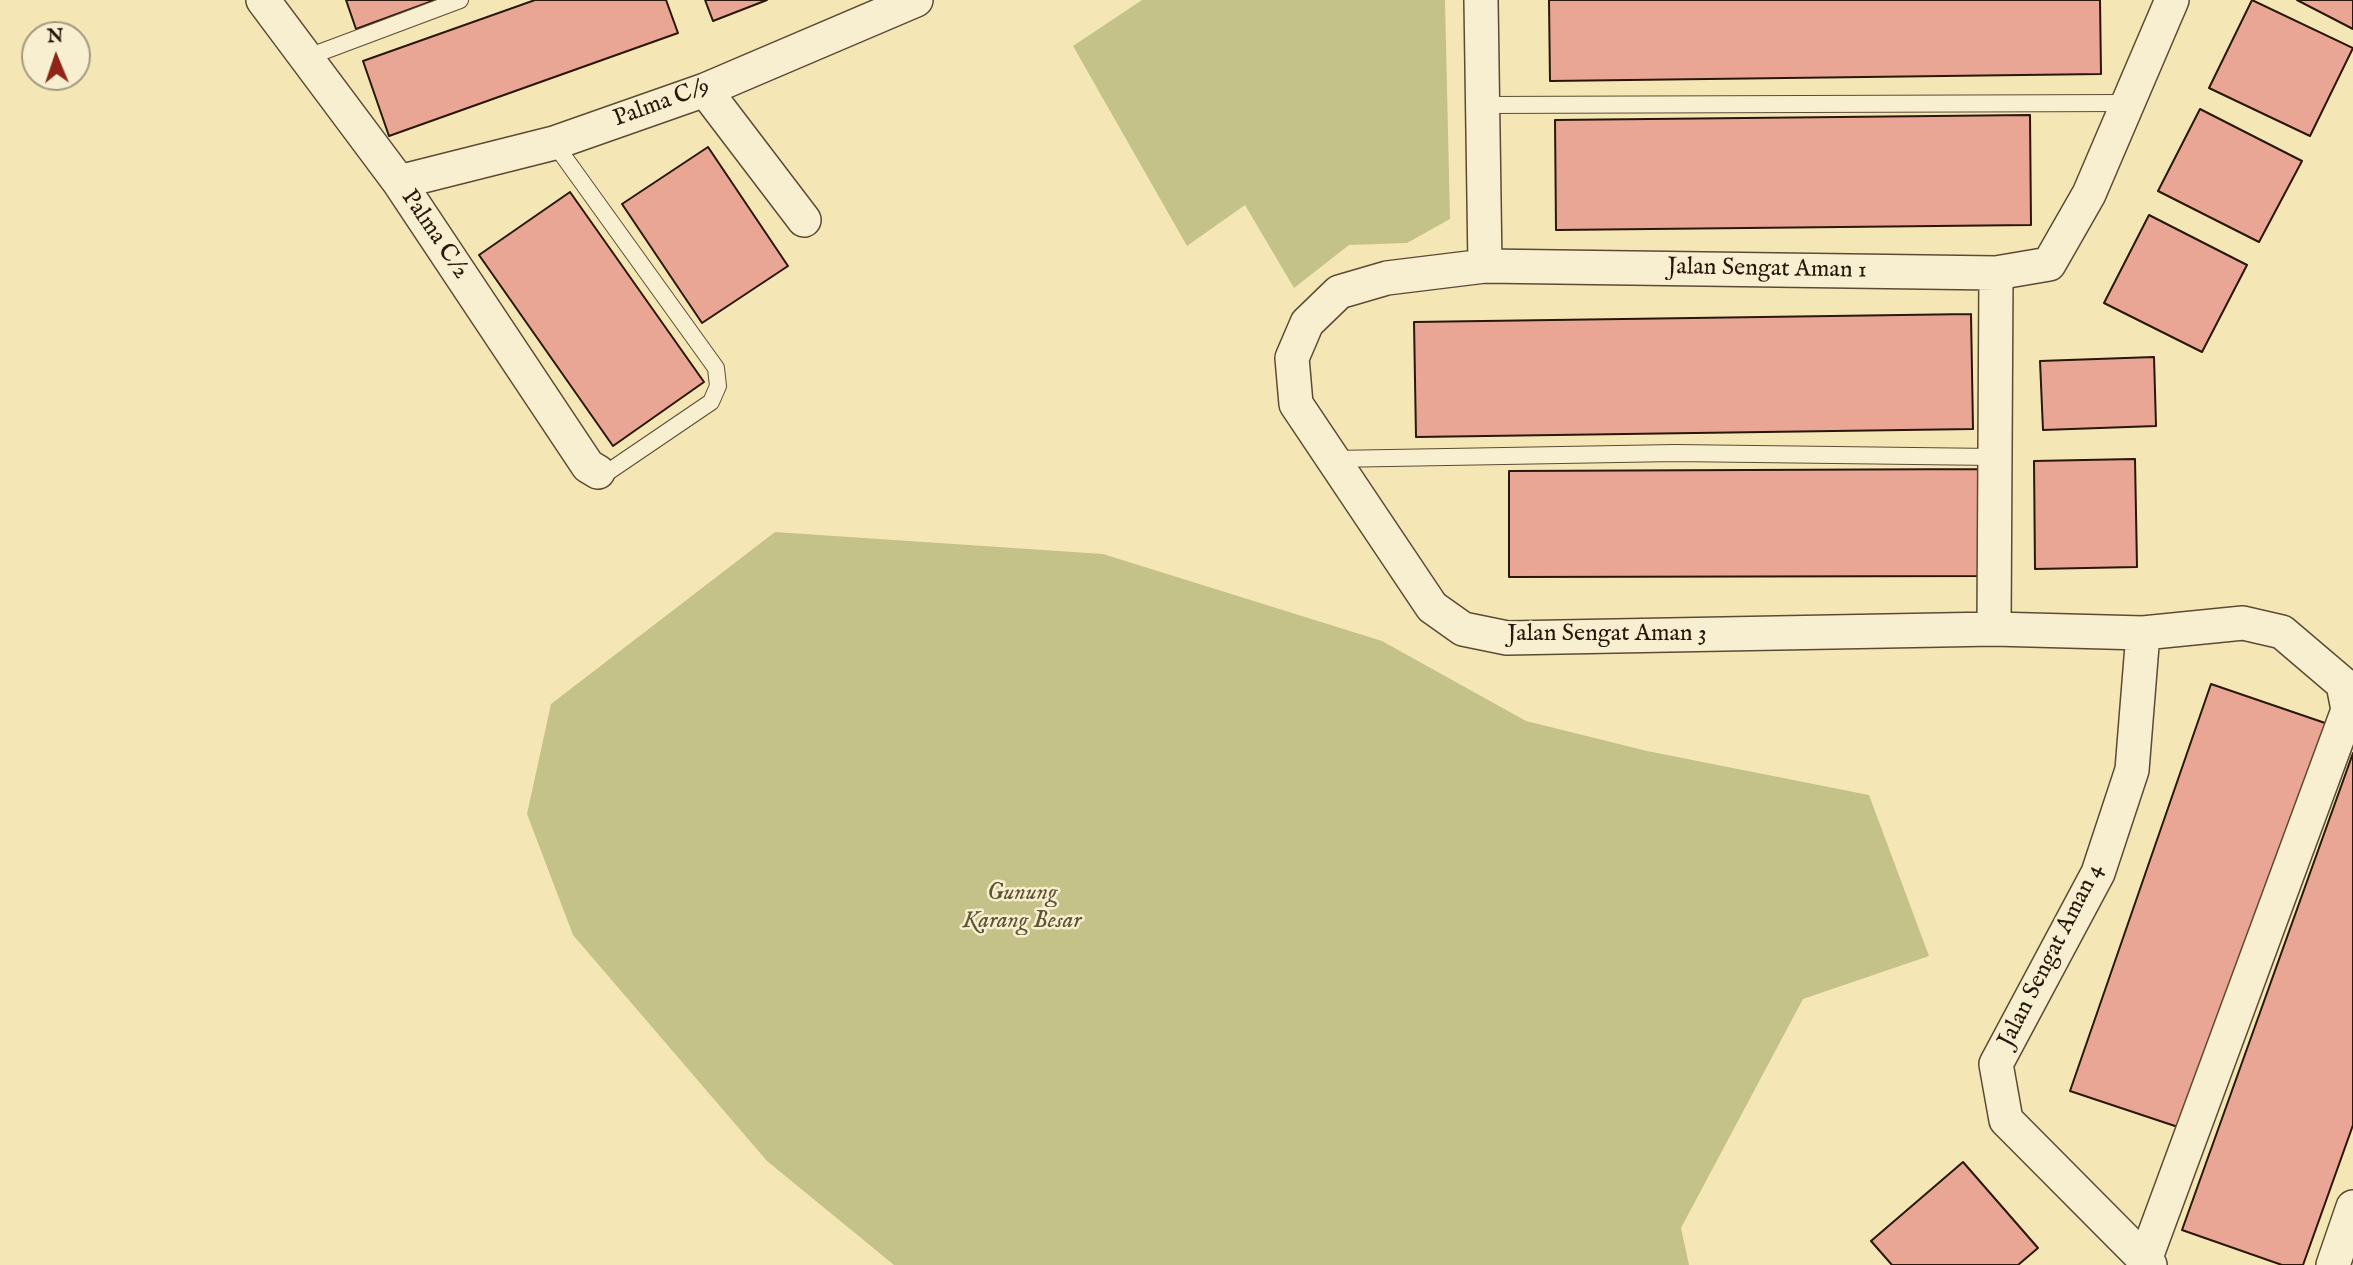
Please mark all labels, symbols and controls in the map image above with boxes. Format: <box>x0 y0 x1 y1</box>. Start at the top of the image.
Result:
north arrow <box>21 21 91 91</box>
text: N <box>47 25 64 49</box>
street label: Palma C/9 <box>610 73 714 135</box>
street label: Palma C/2 <box>394 185 474 285</box>
street label: Jalan Sengat Aman 1 <box>1667 254 1867 286</box>
street label: Jalan Sengat Aman 3 <box>1507 621 1707 649</box>
street label: Jalan Sengat Aman 4 <box>1993 859 2111 1053</box>
park label: Gunung Karang Besar <box>963 880 1081 936</box>

